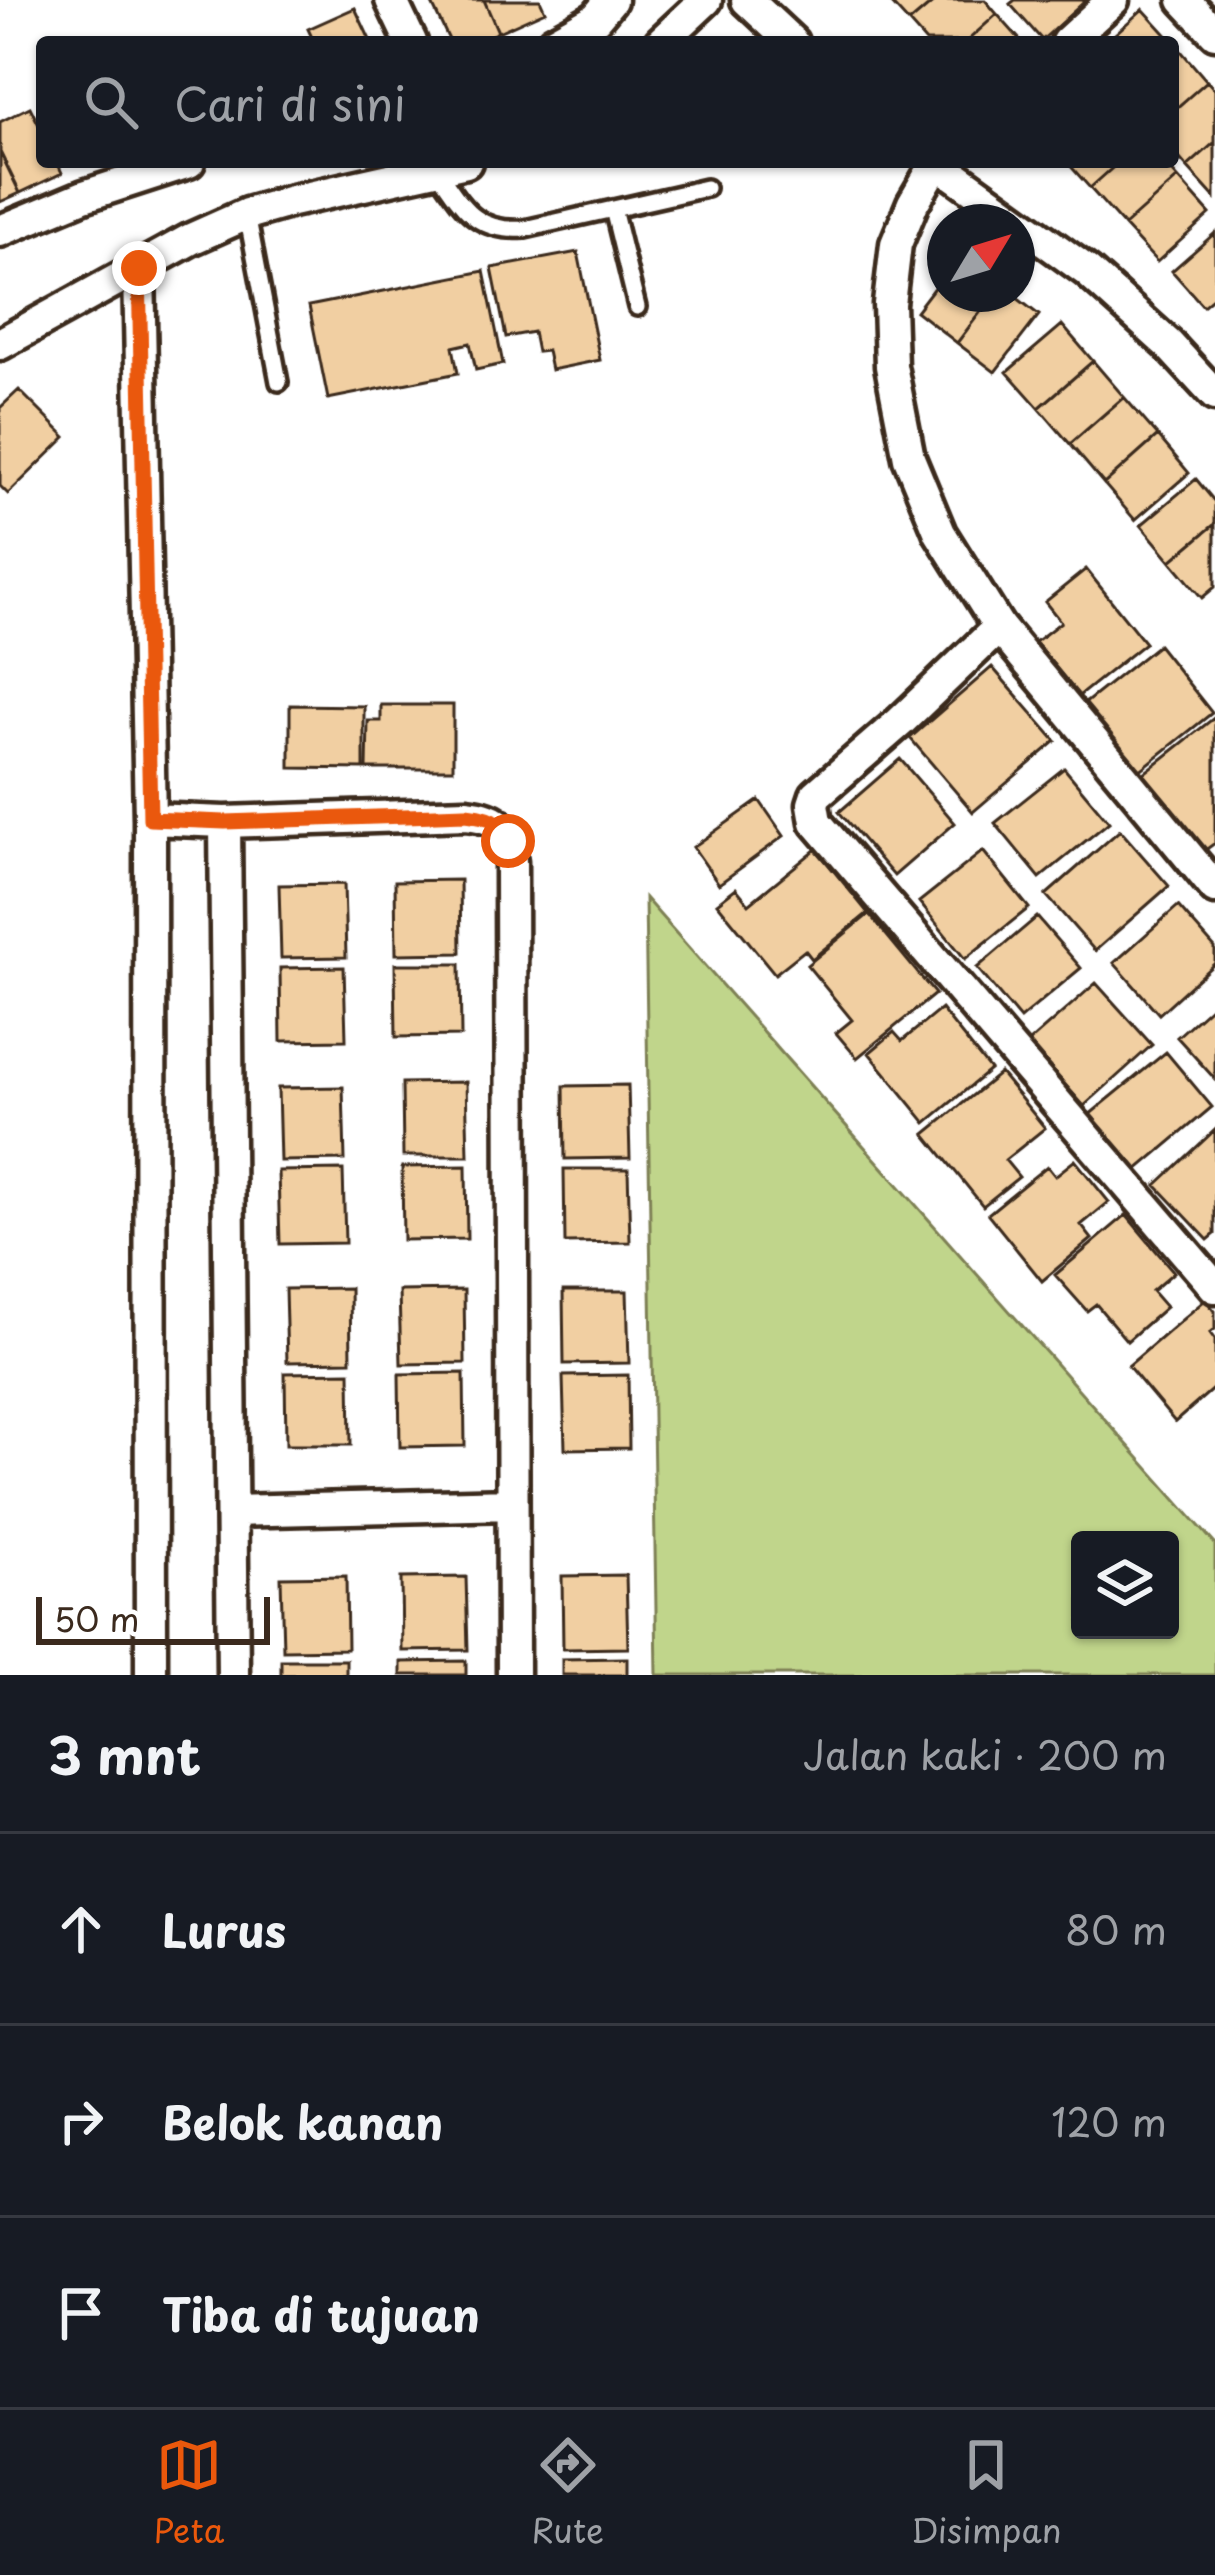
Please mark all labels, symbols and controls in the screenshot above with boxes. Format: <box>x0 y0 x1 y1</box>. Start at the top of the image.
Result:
search box <box>36 36 1179 168</box>
text: Cari di sini <box>174 68 406 136</box>
icon: search <box>78 69 144 135</box>
north arrow <box>927 204 1035 312</box>
route end <box>112 241 166 295</box>
route start <box>481 814 535 868</box>
map controls <box>1071 1531 1179 1639</box>
button: layers <box>1071 1531 1179 1639</box>
scale bar <box>36 1591 270 1644</box>
text: 50 m <box>54 1593 140 1643</box>
text: 3 mnt <box>48 1715 201 1792</box>
text: Jalan kaki · 200 m <box>803 1724 1167 1783</box>
text: Lurus <box>162 1895 286 1963</box>
icon: ahead <box>48 1896 114 1962</box>
text: 80 m <box>1065 1899 1167 1958</box>
text: Belok kanan <box>162 2087 443 2155</box>
icon: right <box>48 2088 114 2154</box>
text: 120 m <box>1051 2091 1167 2150</box>
text: Tiba di tujuan <box>162 2279 480 2347</box>
icon: arrive <box>48 2280 114 2346</box>
tab: Peta <box>153 2432 224 2554</box>
tab: Rute <box>531 2432 604 2554</box>
tab: Disimpan <box>911 2432 1062 2554</box>

